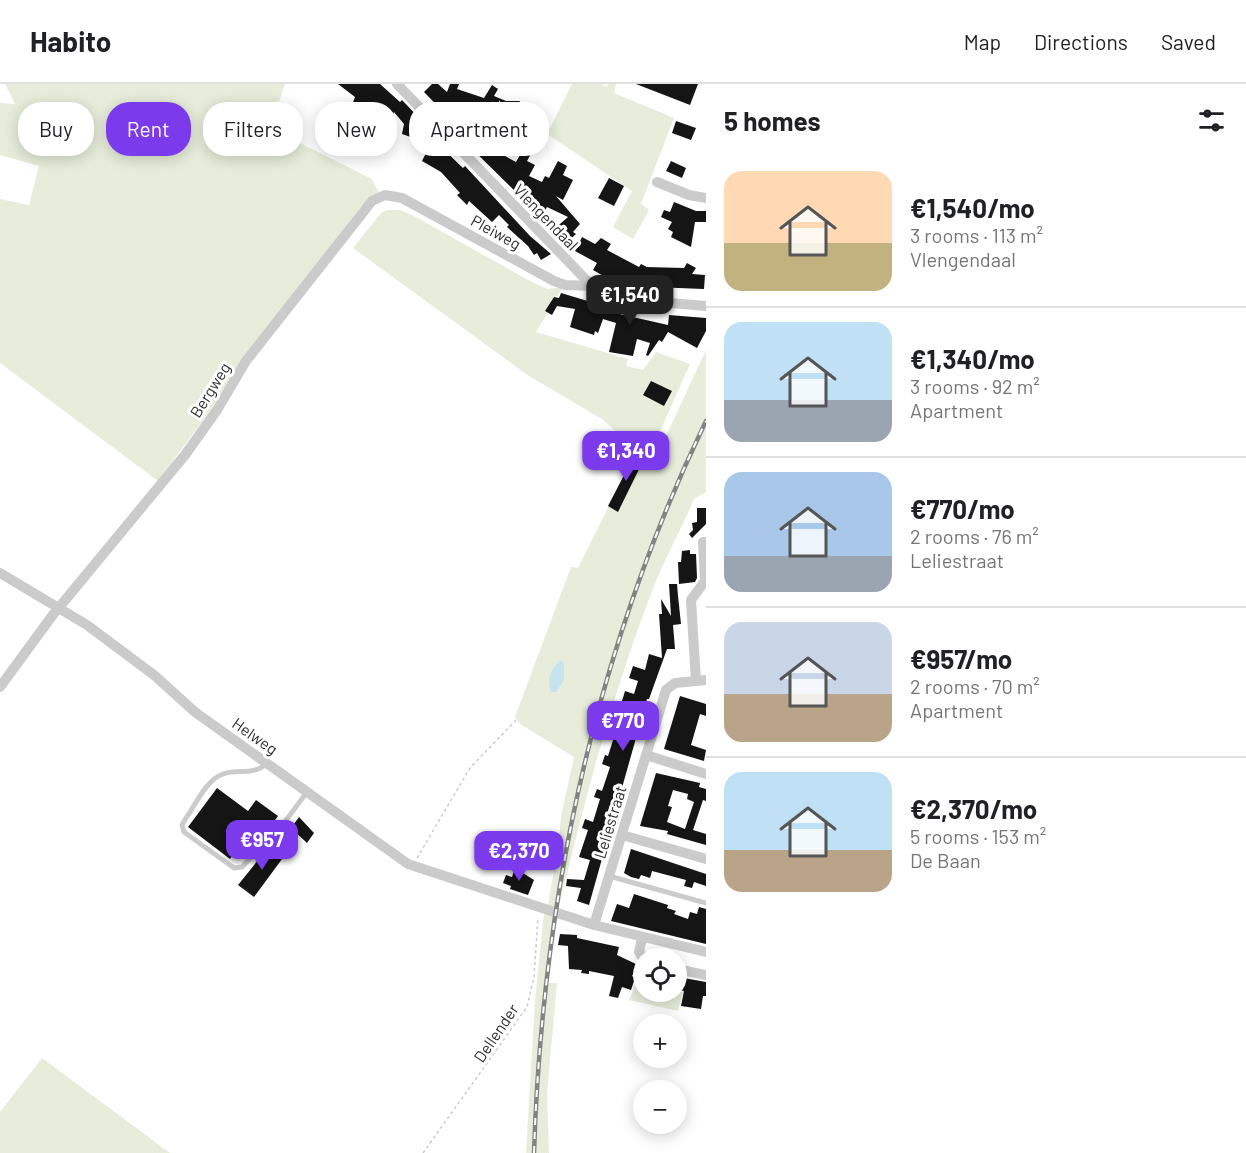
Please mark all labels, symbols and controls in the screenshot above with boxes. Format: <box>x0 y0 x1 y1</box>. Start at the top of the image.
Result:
text: Habito <box>30 24 111 58</box>
text: Map <box>964 29 1001 54</box>
text: Directions <box>1034 29 1128 54</box>
text: Saved <box>1161 29 1216 54</box>
chip: Buy <box>18 102 94 156</box>
chip: Rent <box>106 102 191 156</box>
chip: Filters <box>203 102 303 156</box>
chip: New <box>315 102 397 156</box>
chip: Apartment <box>409 102 549 156</box>
icon: filters <box>1195 104 1228 137</box>
text: 5 homes <box>724 105 821 136</box>
street label: Vlengendaal <box>510 180 583 254</box>
text: €1,540/mo <box>910 192 1035 223</box>
icon: home <box>772 195 844 267</box>
street label: Pleiweg <box>468 210 525 253</box>
text: 3 rooms · 113 m² <box>910 223 1043 247</box>
text: Vlengendaal <box>910 247 1016 271</box>
pin: €1,540 <box>581 275 679 326</box>
text: €1,540 <box>600 282 660 306</box>
text: €1,340/mo <box>910 343 1035 374</box>
icon: home <box>772 346 844 418</box>
street label: Bergweg <box>185 359 234 421</box>
text: 3 rooms · 92 m² <box>910 374 1040 398</box>
text: Apartment <box>910 398 1003 422</box>
pin: €1,340 <box>577 431 675 482</box>
text: €1,340 <box>596 438 656 462</box>
text: €770/mo <box>910 493 1015 524</box>
icon: home <box>772 496 844 568</box>
text: 2 rooms · 76 m² <box>910 524 1039 548</box>
text: Leliestraat <box>910 548 1004 572</box>
text: €957/mo <box>910 643 1012 674</box>
icon: home <box>772 646 844 718</box>
text: 2 rooms · 70 m² <box>910 674 1040 698</box>
text: Apartment <box>910 698 1003 722</box>
pin: €770 <box>587 701 659 752</box>
text: €770 <box>601 708 645 732</box>
street label: Helweg <box>229 713 282 758</box>
street label: Leliestraat <box>589 783 630 861</box>
text: €2,370/mo <box>910 793 1037 824</box>
icon: home <box>772 796 844 868</box>
pin: €957 <box>226 820 298 871</box>
text: 5 rooms · 153 m² <box>910 824 1046 848</box>
text: €957 <box>240 827 284 851</box>
pin: €2,370 <box>470 831 568 882</box>
text: €2,370 <box>488 838 550 862</box>
text: De Baan <box>910 848 981 872</box>
map controls <box>633 948 687 1134</box>
button: locate <box>633 948 687 1002</box>
street label: Dellender <box>469 1000 522 1065</box>
button: + <box>633 1014 687 1068</box>
button: − <box>633 1080 687 1134</box>

